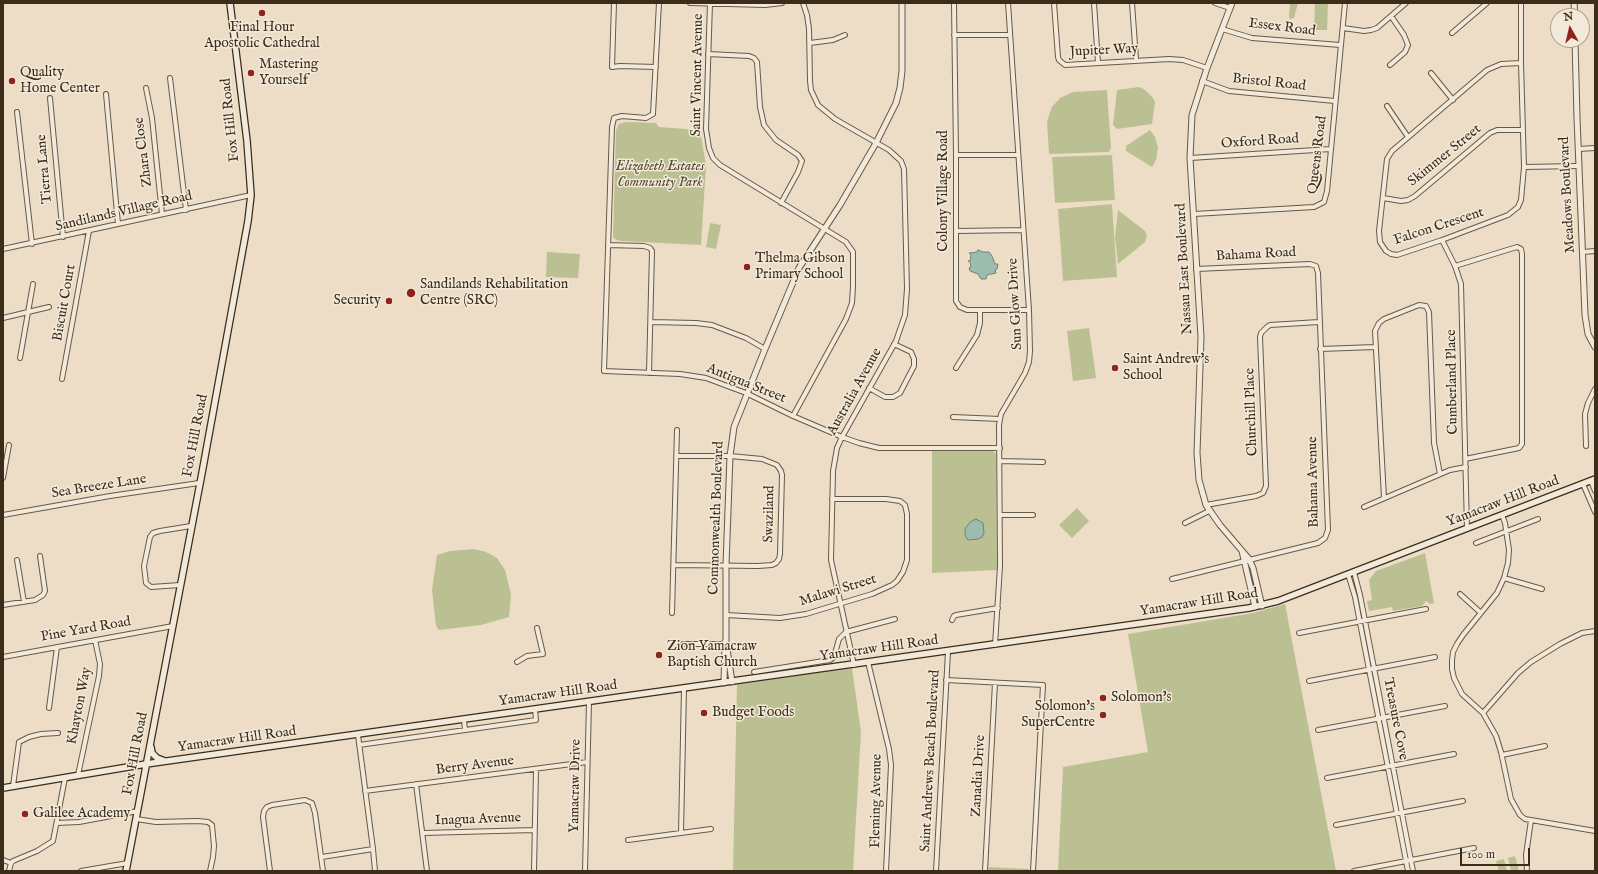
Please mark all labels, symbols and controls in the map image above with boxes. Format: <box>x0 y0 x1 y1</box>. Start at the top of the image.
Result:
marker: Final Hour Apostolic Cathedral <box>257 8 267 18</box>
north arrow <box>1550 8 1590 48</box>
text: N <box>1563 10 1574 25</box>
street label: Saint Vincent Avenue <box>689 13 707 137</box>
street label: Essex Road <box>1247 16 1317 40</box>
place label: Final Hour Apostolic Cathedral <box>204 20 320 52</box>
street label: Jupiter Way <box>1069 41 1139 61</box>
place label: Mastering Yourself <box>259 57 318 90</box>
place label: Quality Home Center <box>20 65 100 98</box>
marker: Mastering Yourself <box>246 68 256 78</box>
street label: Bristol Road <box>1231 71 1307 95</box>
marker: Quality Home Center <box>7 76 17 86</box>
street label: Fox Hill Road <box>218 77 244 163</box>
street label: Queens Road <box>1305 115 1331 195</box>
street label: Zhara Close <box>131 116 157 188</box>
street label: Skimmer Street <box>1405 121 1485 191</box>
street label: Colony Village Road <box>936 130 952 252</box>
street label: Oxford Road <box>1220 131 1300 153</box>
street label: Tierra Lane <box>34 134 56 204</box>
street label: Meadows Boulevard <box>1557 136 1579 254</box>
park label: Elizabeth Estates Community Park <box>616 159 704 192</box>
street label: Sandilands Village Road <box>54 188 194 236</box>
street label: Nassau East Boulevard <box>1173 203 1197 335</box>
street label: Falcon Crescent <box>1392 205 1486 249</box>
street label: Bahama Road <box>1215 245 1297 265</box>
place label: Thelma Gibson Primary School <box>755 251 845 284</box>
street label: Sun Glow Drive <box>1005 258 1027 350</box>
marker: Thelma Gibson Primary School <box>742 262 752 272</box>
street label: Biscuit Court <box>50 263 80 343</box>
place label: Sandilands Rehabilitation Centre (SRC) <box>420 277 568 310</box>
marker: Sandilands Rehabilitation Centre (SRC) <box>405 287 417 299</box>
place label: Security <box>334 293 381 309</box>
marker: Security <box>384 296 394 306</box>
street label: Cumberland Place <box>1444 329 1462 435</box>
street label: Australia Avenue <box>824 345 886 439</box>
place label: Saint Andrew's School <box>1123 352 1209 384</box>
street label: Antigua Street <box>704 360 788 408</box>
marker: Saint Andrew's School <box>1110 363 1120 373</box>
street label: Churchill Place <box>1242 368 1262 456</box>
street label: Fox Hill Road <box>180 393 212 479</box>
street label: Bahama Avenue <box>1305 436 1323 528</box>
street label: Commonwealth Boulevard <box>706 441 728 595</box>
street label: Sea Breeze Lane <box>50 471 148 503</box>
street label: Yamacraw Hill Road <box>1444 473 1562 531</box>
street label: Swaziland <box>761 485 779 543</box>
street label: Malawi Street <box>797 571 879 611</box>
street label: Yamacraw Hill Road <box>1139 585 1259 621</box>
street label: Pine Yard Road <box>40 614 132 646</box>
street label: Yamacraw Hill Road <box>819 632 939 666</box>
place label: Zion Yamacraw Baptish Church <box>667 639 757 672</box>
marker: Zion Yamacraw Baptish Church <box>654 650 664 660</box>
street label: Khayton Way <box>64 666 96 746</box>
street label: Saint Andrews Beach Boulevard <box>918 669 944 853</box>
street label: Treasure Cove <box>1379 676 1411 762</box>
street label: Yamacraw Hill Road <box>498 677 618 711</box>
place label: Solomon's <box>1111 690 1171 706</box>
marker: Solomon's <box>1098 693 1108 703</box>
place label: Solomon's SuperCentre <box>1021 699 1095 732</box>
place label: Budget Foods <box>712 705 794 721</box>
marker: Budget Foods <box>699 708 709 718</box>
marker: Solomon's SuperCentre <box>1098 710 1108 720</box>
street label: Fox Hill Road <box>120 711 152 797</box>
street label: Yamacraw Hill Road <box>177 723 297 757</box>
street label: Zanadia Drive <box>968 734 990 818</box>
street label: Yamacraw Drive <box>567 739 585 833</box>
street label: Berry Avenue <box>435 753 515 779</box>
street label: Fleming Avenue <box>868 754 886 848</box>
place label: Galilee Academy <box>33 806 130 822</box>
marker: Galilee Academy <box>20 809 30 819</box>
street label: Inagua Avenue <box>435 810 521 830</box>
scale bar <box>1462 840 1532 866</box>
text: 100 m <box>1467 847 1495 862</box>

